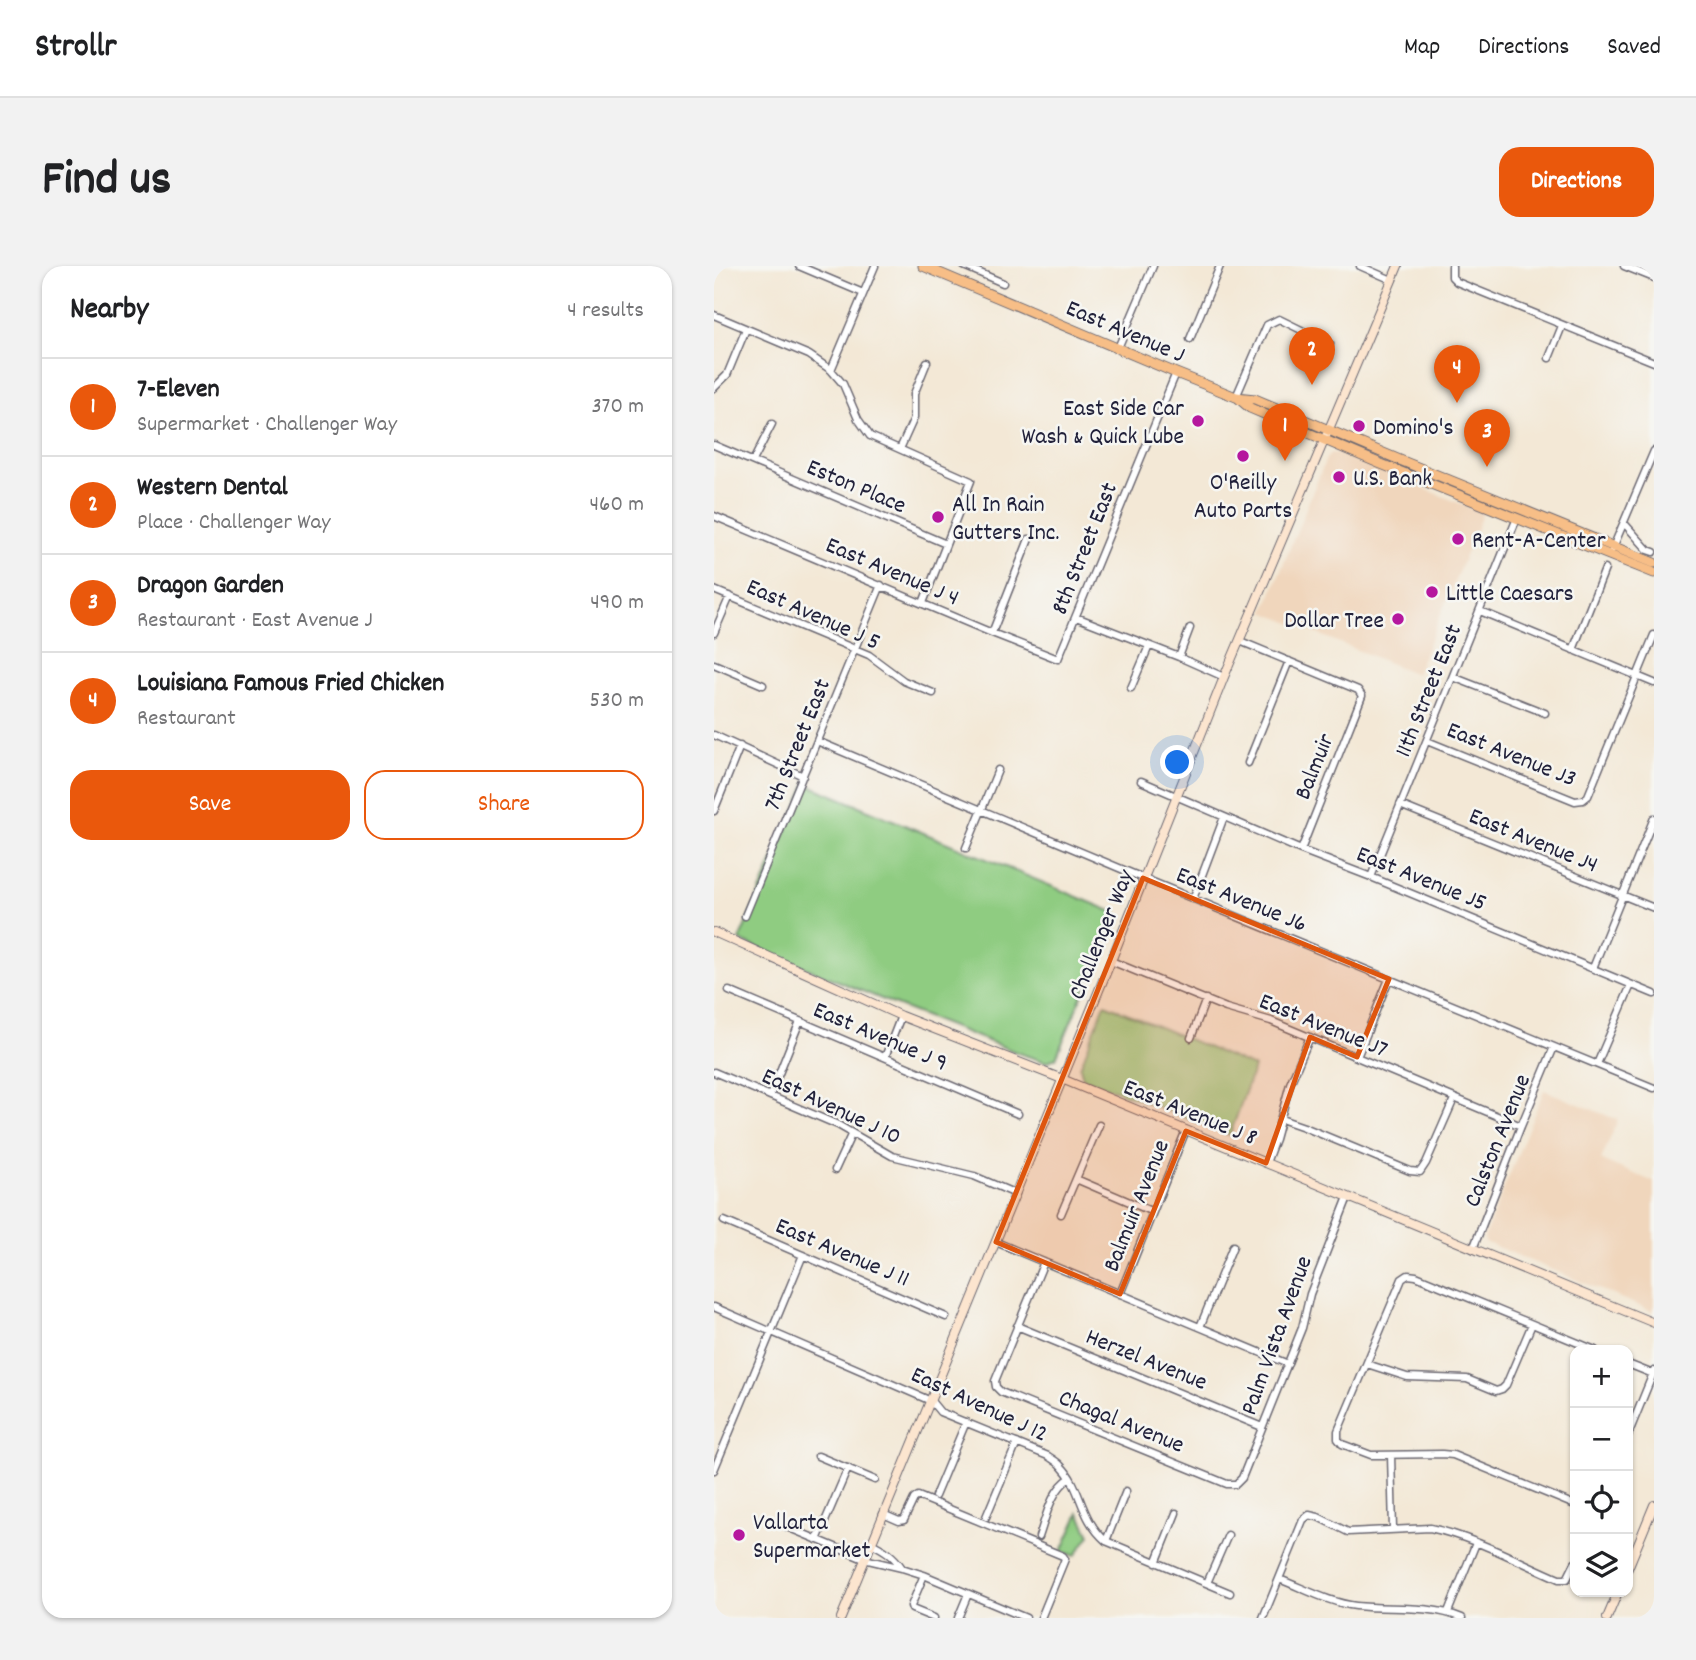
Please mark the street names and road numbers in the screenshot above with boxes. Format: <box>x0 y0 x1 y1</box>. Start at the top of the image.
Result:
street label: East Avenue J <box>1060 292 1190 373</box>
street label: Eston Place <box>801 452 911 524</box>
street label: 8th Street East <box>1044 478 1128 620</box>
street label: East Avenue J 4 <box>820 529 964 616</box>
street label: East Avenue J 5 <box>740 571 885 660</box>
street label: 11th Street East <box>1388 619 1472 763</box>
street label: 7th Street East <box>757 674 841 816</box>
street label: East Avenue J3 <box>1441 714 1581 797</box>
street label: Balmuir <box>1287 729 1344 805</box>
street label: East Avenue J4 <box>1463 800 1603 883</box>
street label: East Avenue J5 <box>1351 838 1491 921</box>
street label: East Avenue J6 <box>1170 859 1311 942</box>
street label: Challenger Way <box>1061 864 1145 1005</box>
street label: East Avenue J7 <box>1254 986 1392 1068</box>
street label: East Avenue J 9 <box>807 994 952 1081</box>
street label: East Avenue J 10 <box>755 1061 906 1155</box>
street label: Calston Avenue <box>1457 1070 1541 1213</box>
street label: East Avenue J 8 <box>1118 1071 1262 1156</box>
street label: Balmuir Avenue <box>1096 1135 1180 1277</box>
street label: East Avenue J 11 <box>770 1210 914 1297</box>
street label: Palm Vista Avenue <box>1233 1252 1322 1420</box>
street label: Herzel Avenue <box>1080 1321 1212 1401</box>
street label: East Avenue J 12 <box>905 1359 1053 1452</box>
street label: Chagal Avenue <box>1053 1382 1189 1463</box>

